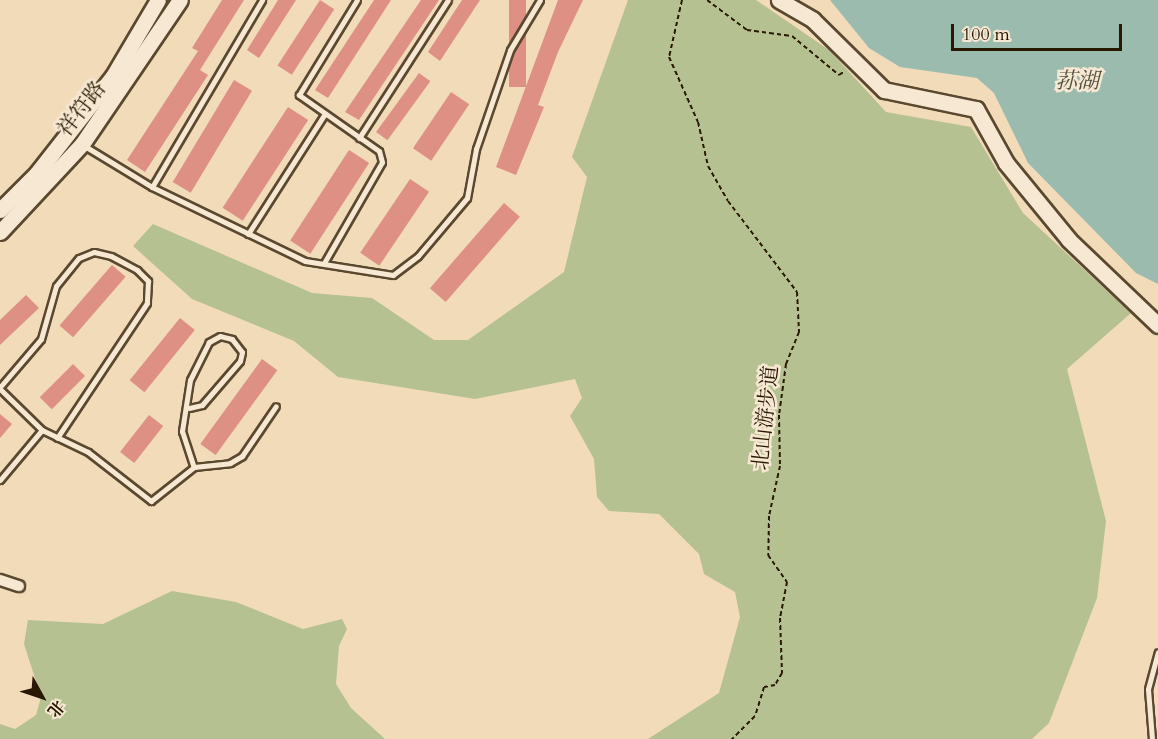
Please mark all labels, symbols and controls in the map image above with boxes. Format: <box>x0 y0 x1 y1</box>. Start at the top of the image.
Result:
scale bar <box>954 12 1125 50</box>
text: 100 m <box>962 22 1010 47</box>
water label: 荪湖 <box>1055 69 1099 95</box>
street label: 祥符路 <box>53 76 111 142</box>
street label: 北山游步道 <box>748 364 784 472</box>
north arrow <box>12 667 72 727</box>
text: 北 <box>42 695 69 722</box>

